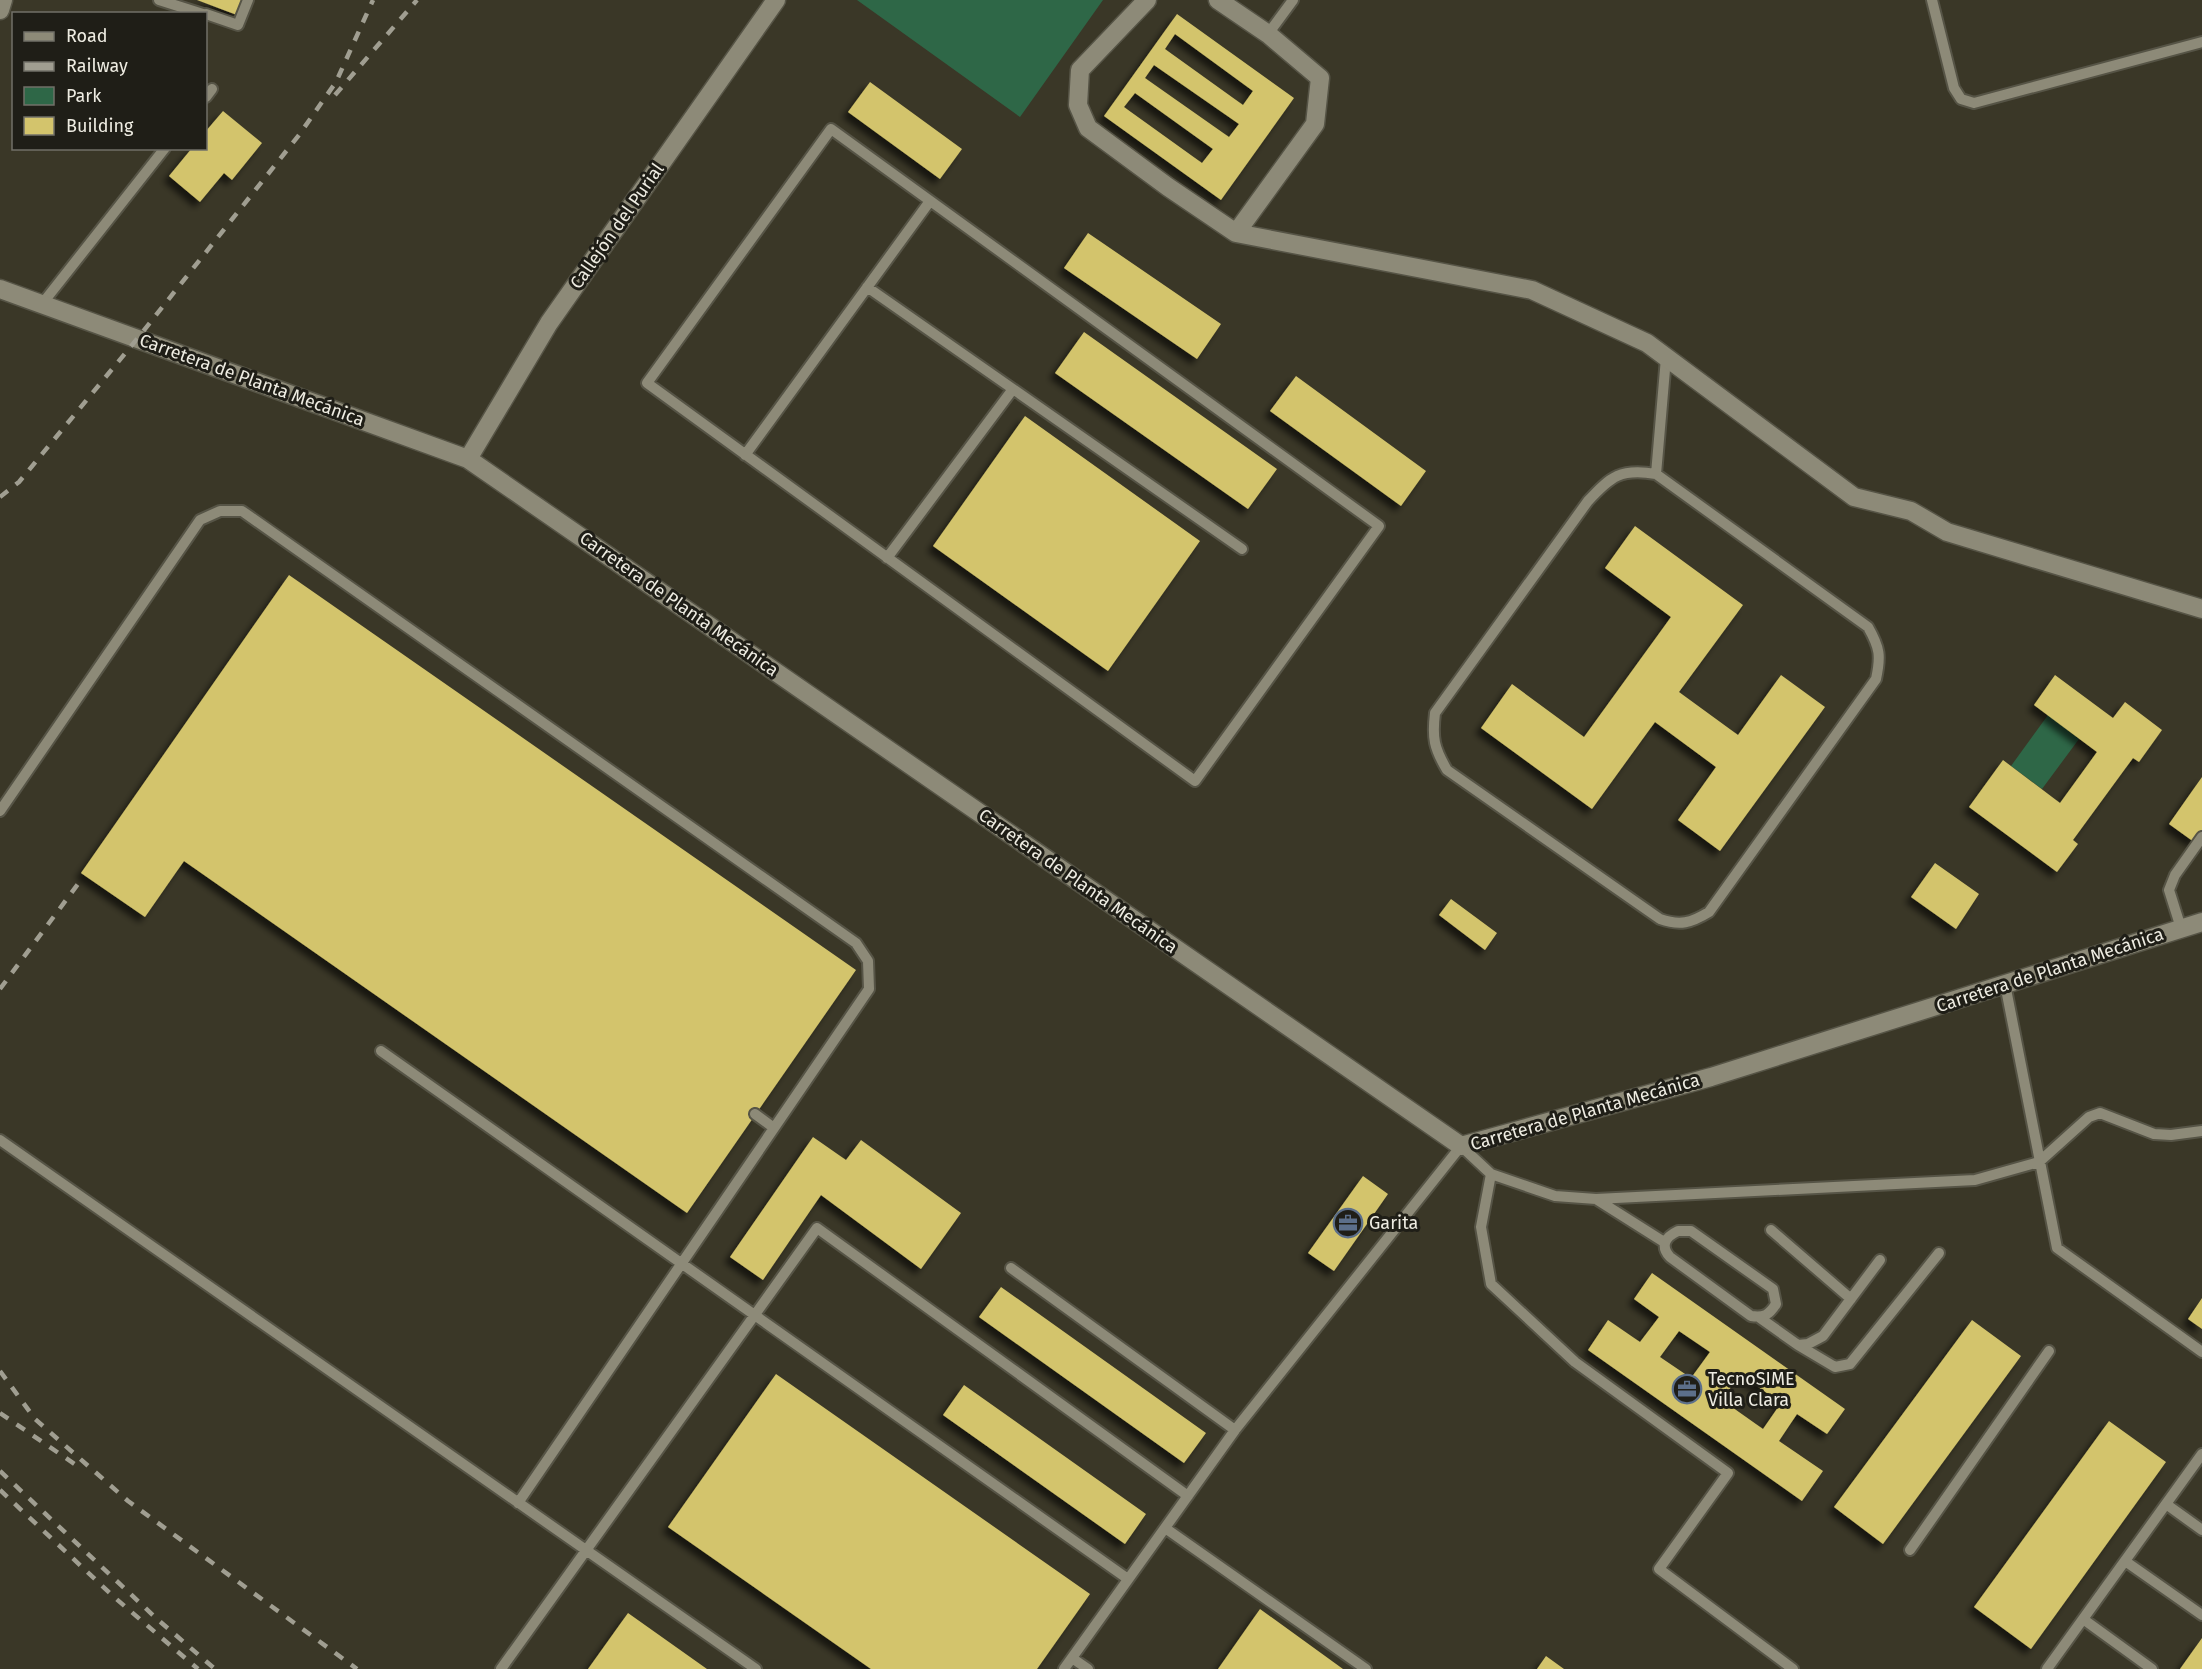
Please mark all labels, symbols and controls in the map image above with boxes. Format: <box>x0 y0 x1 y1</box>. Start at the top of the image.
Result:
legend <box>12 12 207 150</box>
text: Road <box>66 25 108 47</box>
text: Railway <box>66 55 128 77</box>
text: Park <box>66 85 102 107</box>
text: Building <box>66 115 134 137</box>
street label: Callejón del Purial <box>565 159 669 293</box>
street label: Carretera de Planta Mecánica <box>137 329 367 431</box>
street label: Carretera de Planta Mecánica <box>575 527 783 681</box>
street label: Carretera de Planta Mecánica <box>974 804 1182 958</box>
street label: Carretera de Planta Mecánica <box>1934 923 2166 1017</box>
street label: Carretera de Planta Mecánica <box>1468 1069 1702 1155</box>
office icon: Garita <box>1332 1207 1364 1239</box>
place label: Garita <box>1369 1212 1418 1234</box>
place label: TecnoSIME Villa Clara <box>1708 1368 1795 1411</box>
office icon: TecnoSIME Villa Clara <box>1671 1373 1703 1405</box>

